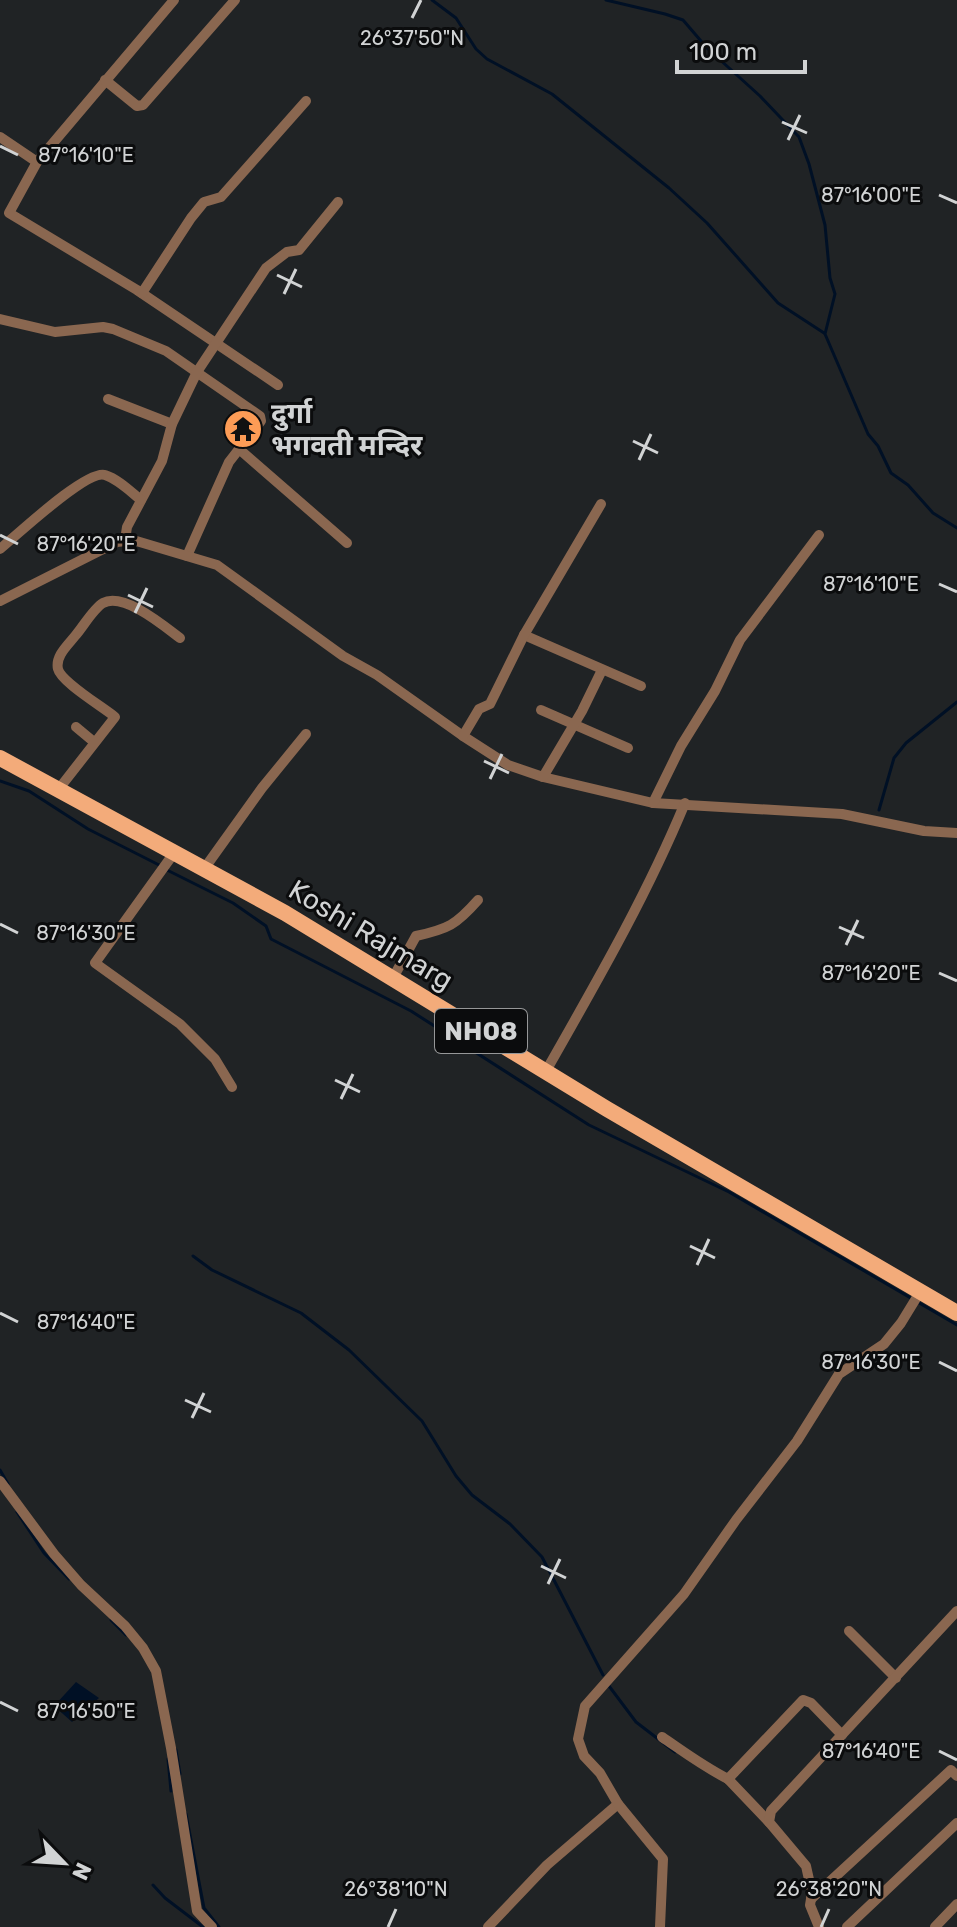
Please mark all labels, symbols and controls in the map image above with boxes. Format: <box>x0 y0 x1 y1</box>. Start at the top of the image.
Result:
scale bar <box>677 24 805 74</box>
text: 26°37'50"N <box>360 26 464 50</box>
text: 100 m <box>689 38 757 66</box>
text: 87°16'10"E <box>38 143 134 167</box>
text: 87°16'00"E <box>821 183 921 207</box>
place label: दुर्गा भगवती मन्दिर <box>271 397 423 462</box>
temple icon: दुर्गा भगवती मन्दिर <box>222 408 264 450</box>
text: 87°16'20"E <box>36 532 136 556</box>
text: 87°16'10"E <box>823 572 919 596</box>
street label: Koshi Rajmarg <box>283 873 459 997</box>
text: 87°16'30"E <box>36 921 136 945</box>
text: 87°16'20"E <box>821 961 921 985</box>
road number: NH08 <box>435 1009 527 1053</box>
text: 87°16'40"E <box>37 1310 135 1334</box>
text: 87°16'30"E <box>821 1350 921 1374</box>
text: 87°16'50"E <box>36 1699 136 1723</box>
text: 87°16'40"E <box>822 1739 920 1763</box>
north arrow <box>24 1823 104 1903</box>
text: N <box>66 1858 97 1884</box>
text: 26°38'10"N <box>344 1877 448 1901</box>
text: 26°38'20"N <box>776 1877 882 1901</box>

